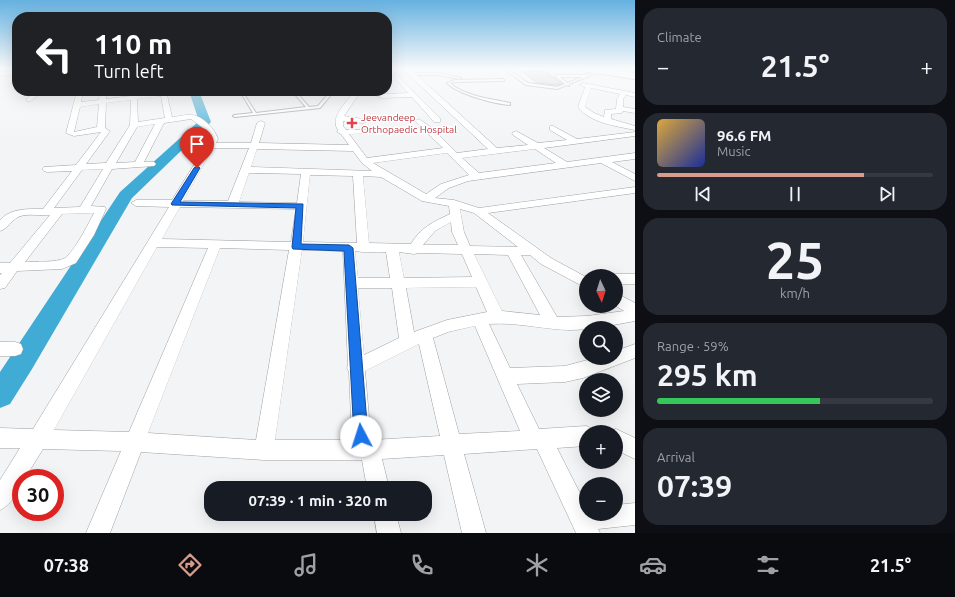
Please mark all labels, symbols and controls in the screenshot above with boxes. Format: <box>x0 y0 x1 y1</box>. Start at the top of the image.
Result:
icon: left <box>28 28 80 80</box>
text: 110 m <box>94 28 172 59</box>
text: Climate <box>657 30 702 44</box>
text: 21.5° <box>761 49 829 83</box>
text: − <box>657 54 669 79</box>
text: + <box>921 54 933 79</box>
text: Turn left <box>94 61 164 81</box>
place label: Jeevandeep Orthopaedic Hospital <box>361 112 457 135</box>
marker: Jeevandeep Orthopaedic Hospital <box>346 117 358 129</box>
pin <box>180 127 214 168</box>
text: 96.6 FM <box>717 127 771 144</box>
icon: arrive <box>186 133 208 155</box>
text: Music <box>717 144 751 158</box>
icon: previous <box>692 183 714 205</box>
icon: pause <box>784 183 806 205</box>
icon: next <box>876 183 898 205</box>
text: 25 <box>766 231 824 289</box>
north arrow <box>579 269 623 313</box>
map controls <box>579 269 623 521</box>
text: km/h <box>780 286 810 300</box>
button: search <box>579 321 623 365</box>
text: Range · 59% <box>657 339 729 353</box>
text: 295 km <box>657 358 758 392</box>
button: layers <box>579 373 623 417</box>
position arrow <box>340 415 382 457</box>
button: + <box>579 425 623 469</box>
text: Arrival <box>657 450 695 464</box>
speed limit sign: 30 <box>12 469 64 521</box>
text: 07:39 <box>657 469 732 503</box>
button: − <box>579 477 623 521</box>
text: 07:39 · 1 min · 320 m <box>249 492 387 509</box>
icon: directions <box>176 551 204 579</box>
icon: music <box>292 551 320 579</box>
icon: phone <box>408 551 436 579</box>
icon: climate <box>523 551 551 579</box>
icon: car <box>639 551 667 579</box>
icon: filters <box>754 551 782 579</box>
text: 07:38 <box>44 555 89 575</box>
text: 21.5° <box>870 555 911 575</box>

